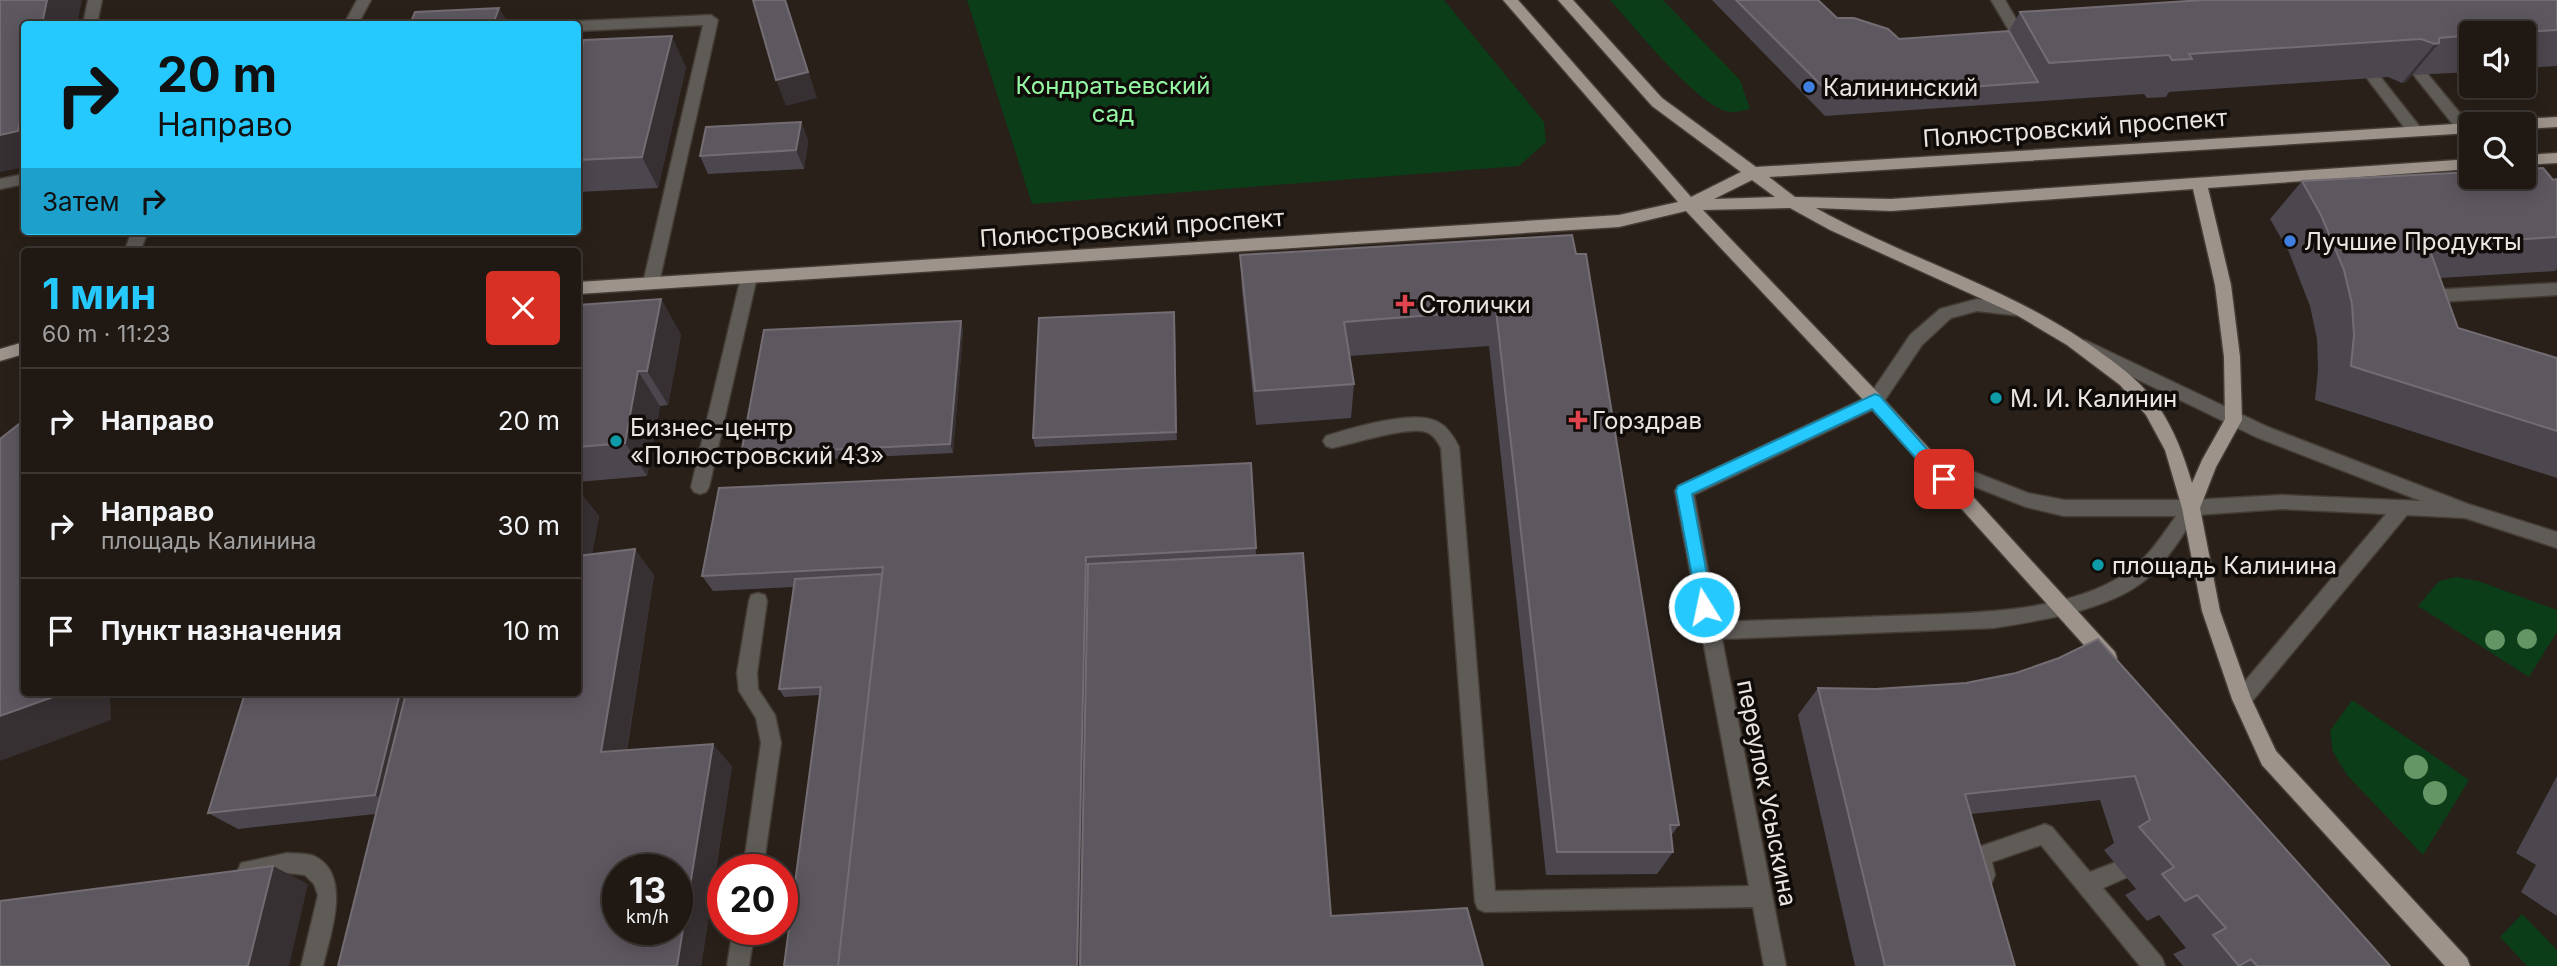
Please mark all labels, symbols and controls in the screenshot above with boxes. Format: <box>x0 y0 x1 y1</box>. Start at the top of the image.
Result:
map controls <box>2459 21 2536 189</box>
button: sound <box>2459 21 2536 98</box>
text: 20 m <box>157 45 277 104</box>
icon: right <box>42 49 133 140</box>
park label: Кондратьевский сад <box>1016 71 1210 128</box>
place label: Калининский <box>1823 73 1978 102</box>
marker: Калининский <box>1801 79 1817 95</box>
street label: Полюстровский проспект <box>1922 103 2228 153</box>
text: Направо <box>157 105 293 144</box>
button: search <box>2459 112 2536 189</box>
icon: right <box>134 182 172 220</box>
text: Затем <box>42 186 120 217</box>
street label: Полюстровский проспект <box>979 203 1285 253</box>
place label: Лучшие Продукты <box>2304 227 2522 256</box>
marker: Лучшие Продукты <box>2282 233 2298 249</box>
text: 1 мин <box>42 268 156 319</box>
button: close <box>486 271 560 345</box>
place label: Столички <box>1419 290 1531 319</box>
marker: Столички <box>1397 296 1413 312</box>
text: 60 m · 11:23 <box>42 320 171 348</box>
place label: М. И. Калинин <box>2010 384 2177 413</box>
marker: М. И. Калинин <box>1988 390 2004 406</box>
icon: right <box>42 402 80 440</box>
text: Направо <box>101 405 214 436</box>
text: 20 m <box>498 405 560 436</box>
place label: Горздрав <box>1592 406 1702 435</box>
marker: Горздрав <box>1570 412 1586 428</box>
place label: Бизнес-центр «Полюстровский 43» <box>630 413 884 470</box>
marker: Бизнес-центр «Полюстровский 43» <box>608 433 624 449</box>
pin <box>1914 449 1974 509</box>
icon: arrive <box>1925 460 1963 498</box>
text: Направо <box>101 496 214 527</box>
icon: right <box>42 507 80 545</box>
text: 30 m <box>497 510 560 541</box>
text: площадь Калинина <box>101 527 317 555</box>
place label: площадь Калинина <box>2112 551 2337 580</box>
marker: площадь Калинина <box>2090 557 2106 573</box>
position arrow <box>1667 570 1741 644</box>
icon: arrive <box>42 612 80 650</box>
text: Пункт назначения <box>101 615 342 646</box>
text: 10 m <box>503 615 560 646</box>
street label: переулок Усыскина <box>1731 677 1803 909</box>
speed limit sign: 20 <box>707 854 798 945</box>
text: 13 <box>629 869 666 911</box>
text: km/h <box>626 906 669 927</box>

